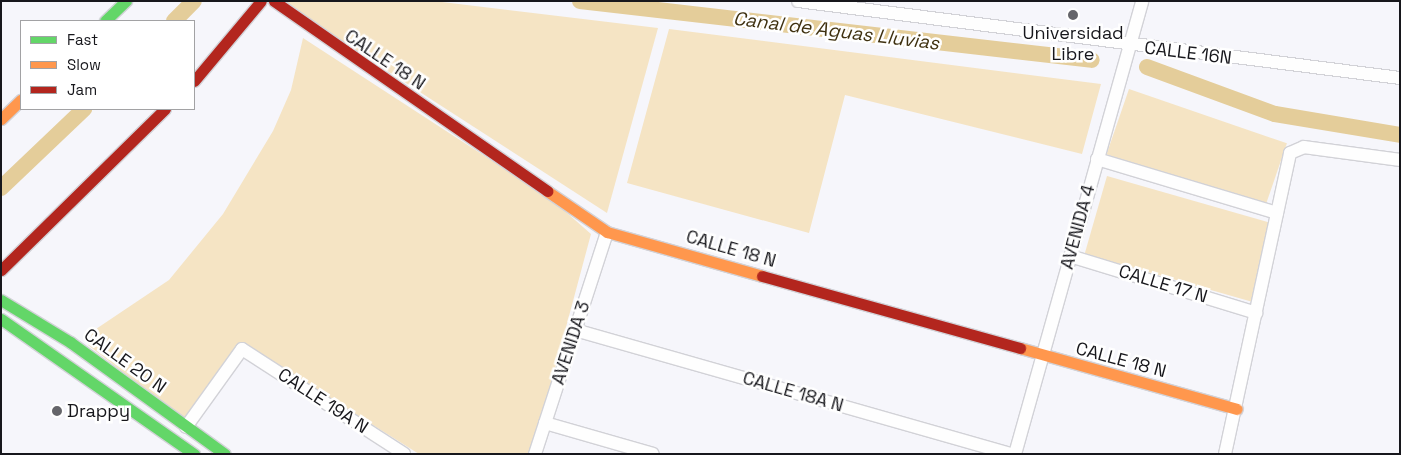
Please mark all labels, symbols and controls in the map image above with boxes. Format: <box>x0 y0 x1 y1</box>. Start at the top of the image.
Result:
water label: Canal de Aguas Lluvias <box>732 7 940 55</box>
marker: Universidad Libre <box>1067 9 1079 21</box>
legend <box>20 20 195 110</box>
place label: Universidad Libre <box>1022 23 1124 66</box>
street label: CALLE 18 N <box>341 25 429 95</box>
text: Fast <box>67 30 98 49</box>
street label: CALLE 16N <box>1143 37 1233 69</box>
text: Slow <box>67 55 101 74</box>
text: Jam <box>67 80 97 99</box>
street label: AVENIDA 4 <box>1056 182 1100 272</box>
street label: CALLE 18 N <box>684 226 778 272</box>
street label: CALLE 17 N <box>1116 260 1210 308</box>
street label: AVENIDA 3 <box>547 298 595 388</box>
street label: CALLE 20 N <box>80 324 170 398</box>
street label: CALLE 18 N <box>1074 338 1168 382</box>
street label: CALLE 19A N <box>274 364 372 438</box>
street label: CALLE 18A N <box>740 367 846 417</box>
place label: Drappy <box>67 400 130 422</box>
marker: Drappy <box>51 405 63 417</box>

